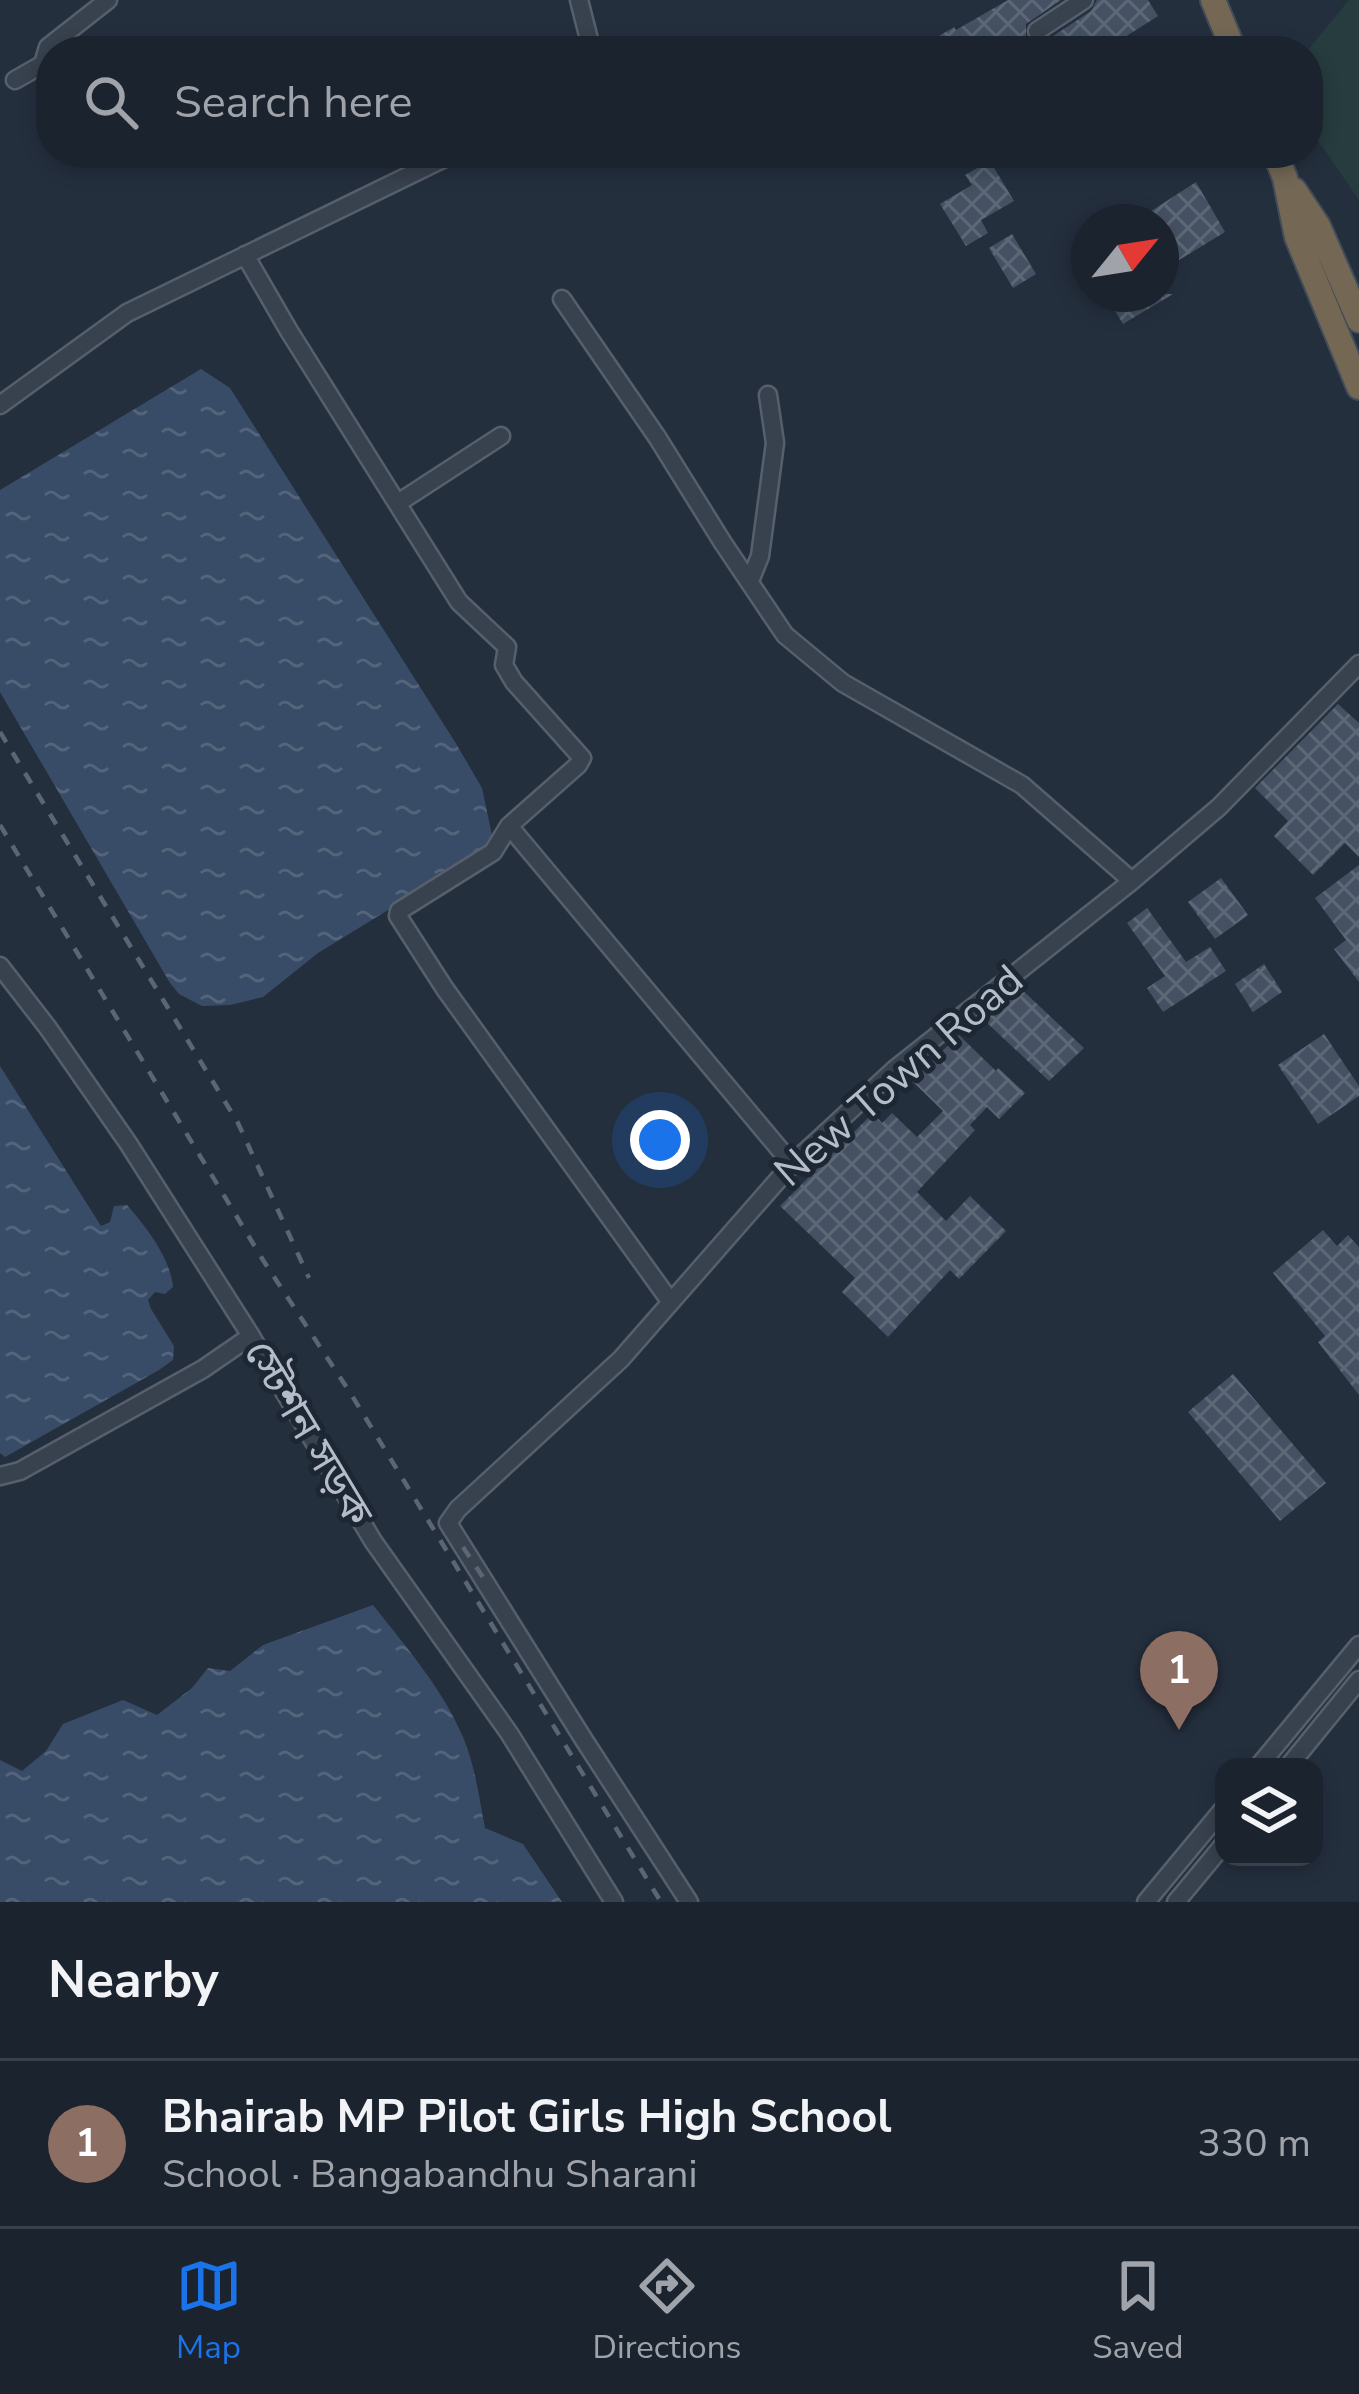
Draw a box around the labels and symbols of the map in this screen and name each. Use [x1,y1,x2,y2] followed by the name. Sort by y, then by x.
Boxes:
[1071,204,1179,312] north arrow
[763,952,1035,1200] street label: New Town Road
[630,1110,690,1170] your location
[230,1329,386,1538] street label: স্টেশন সড়ক
[1140,1631,1218,1730] pin: 1

